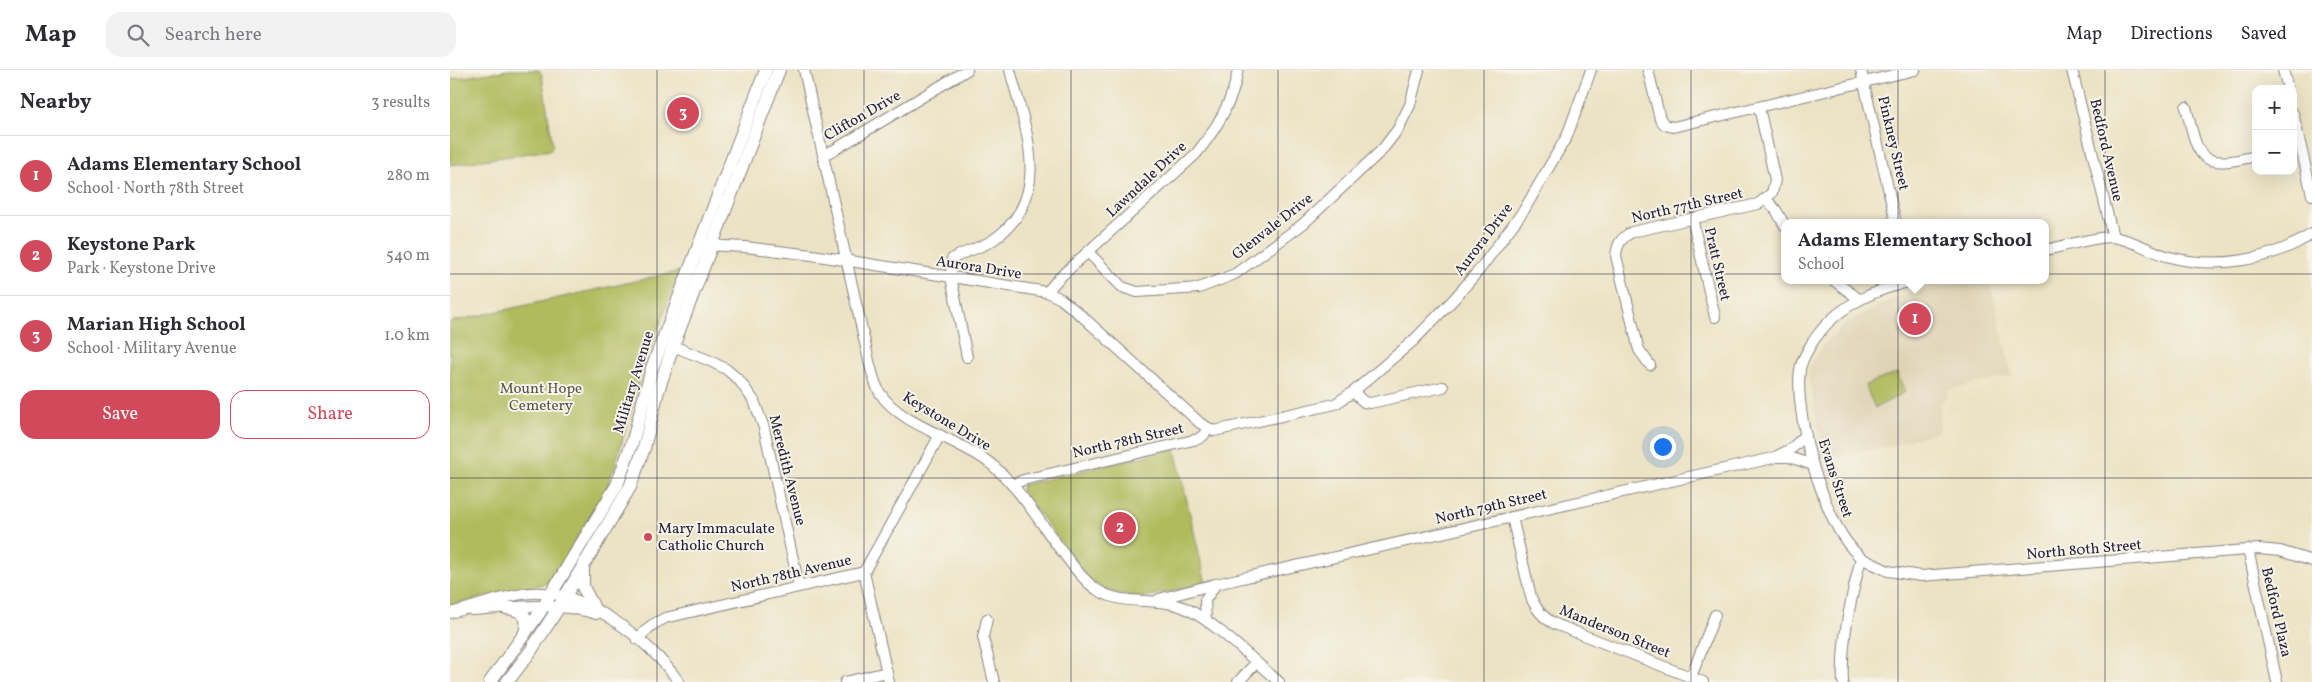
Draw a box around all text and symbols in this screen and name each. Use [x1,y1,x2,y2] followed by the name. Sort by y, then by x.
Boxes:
[106,12,456,57] search box
[25,18,76,52] text: Map
[124,21,152,49] icon: search
[164,22,262,48] text: Search here
[2066,22,2102,47] text: Map
[2130,22,2213,47] text: Directions
[2241,22,2287,47] text: Saved
[2252,85,2297,175] map controls
[2252,85,2297,130] button: +
[820,86,905,147] street label: Clifton Drive
[20,88,91,117] text: Nearby
[371,92,430,114] text: 3 results
[667,94,699,132] pin: 3
[1871,94,1914,193] street label: Pinkney Street
[2084,97,2128,204] street label: Bedford Avenue
[2252,130,2297,175] button: −
[1102,137,1192,223] street label: Lawndale Drive
[67,152,301,178] text: Adams Elementary School
[33,165,39,187] text: 1
[386,165,430,187] text: 280 m
[67,178,244,200] text: School · North 78th Street
[1630,183,1745,229] street label: North 77th Street
[1228,189,1318,265] street label: Glenvale Drive
[1450,199,1519,281] street label: Aurora Drive
[1781,219,2049,284] popup
[1698,225,1735,303] street label: Pratt Street
[1798,228,2032,254] text: Adams Elementary School
[67,232,195,258] text: Keystone Park
[32,245,40,267] text: 2
[386,245,430,267] text: 540 m
[934,251,1023,286] street label: Aurora Drive
[1798,254,1845,276] text: School
[67,258,216,280] text: Park · Keystone Drive
[1899,300,1931,338] pin: 1
[67,312,246,338] text: Marian High School
[32,325,40,347] text: 3
[384,325,430,347] text: 1.0 km
[609,329,660,436] street label: Military Avenue
[67,338,237,360] text: School · Military Avenue
[500,379,582,417] park label: Mount Hope Cemetery
[898,388,994,457] street label: Keystone Drive
[20,390,220,439] button: Save
[230,390,430,439] button: Share
[763,413,810,528] street label: Meredith Avenue
[1071,418,1186,464] street label: North 78th Street
[1650,434,1676,460] your location
[1812,436,1857,521] street label: Evans Street
[1433,484,1549,531] street label: North 79th Street
[1104,509,1136,547] pin: 2
[658,519,775,557] place label: Mary Immaculate Catholic Church
[642,531,654,543] marker: Mary Immaculate Catholic Church
[2026,535,2143,566] street label: North 80th Street
[729,550,854,599] street label: North 78th Avenue
[2255,565,2296,659] street label: Bedford Plaza
[1556,601,1673,664] street label: Manderson Street

